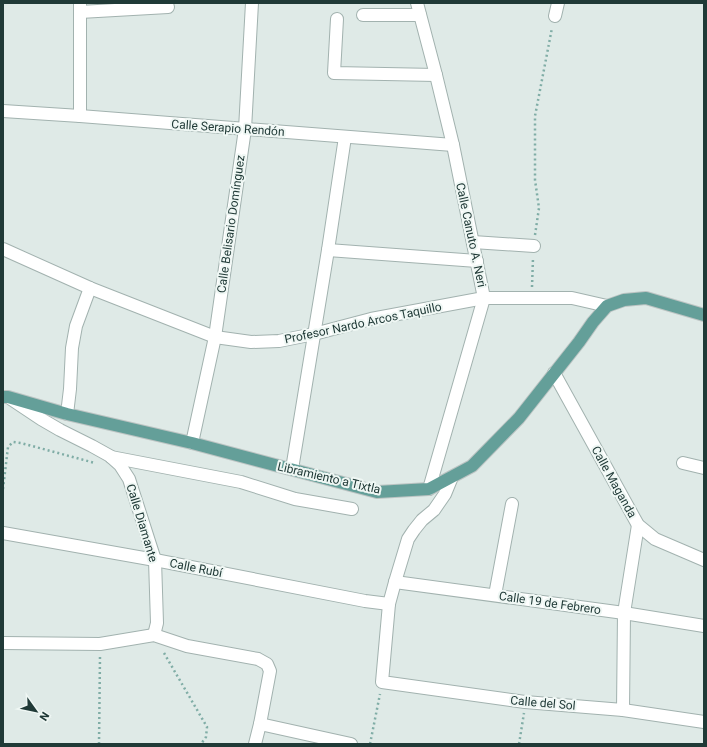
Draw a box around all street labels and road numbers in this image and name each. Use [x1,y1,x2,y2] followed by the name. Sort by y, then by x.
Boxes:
[171,117,285,139] street label: Calle Serapio Rendón
[214,154,248,294] street label: Calle Belisario Domínguez
[453,181,489,289] street label: Calle Canuto A. Neri
[283,299,443,347] street label: Profesor Nardo Arcos Taquillo
[589,444,639,520] street label: Calle Maganda
[276,459,382,497] street label: Libramiento a Tixtla
[123,482,161,564] street label: Calle Diamante
[169,556,224,580] street label: Calle Rubí
[498,589,602,617] street label: Calle 19 de Febrero
[510,693,576,713] street label: Calle del Sol

